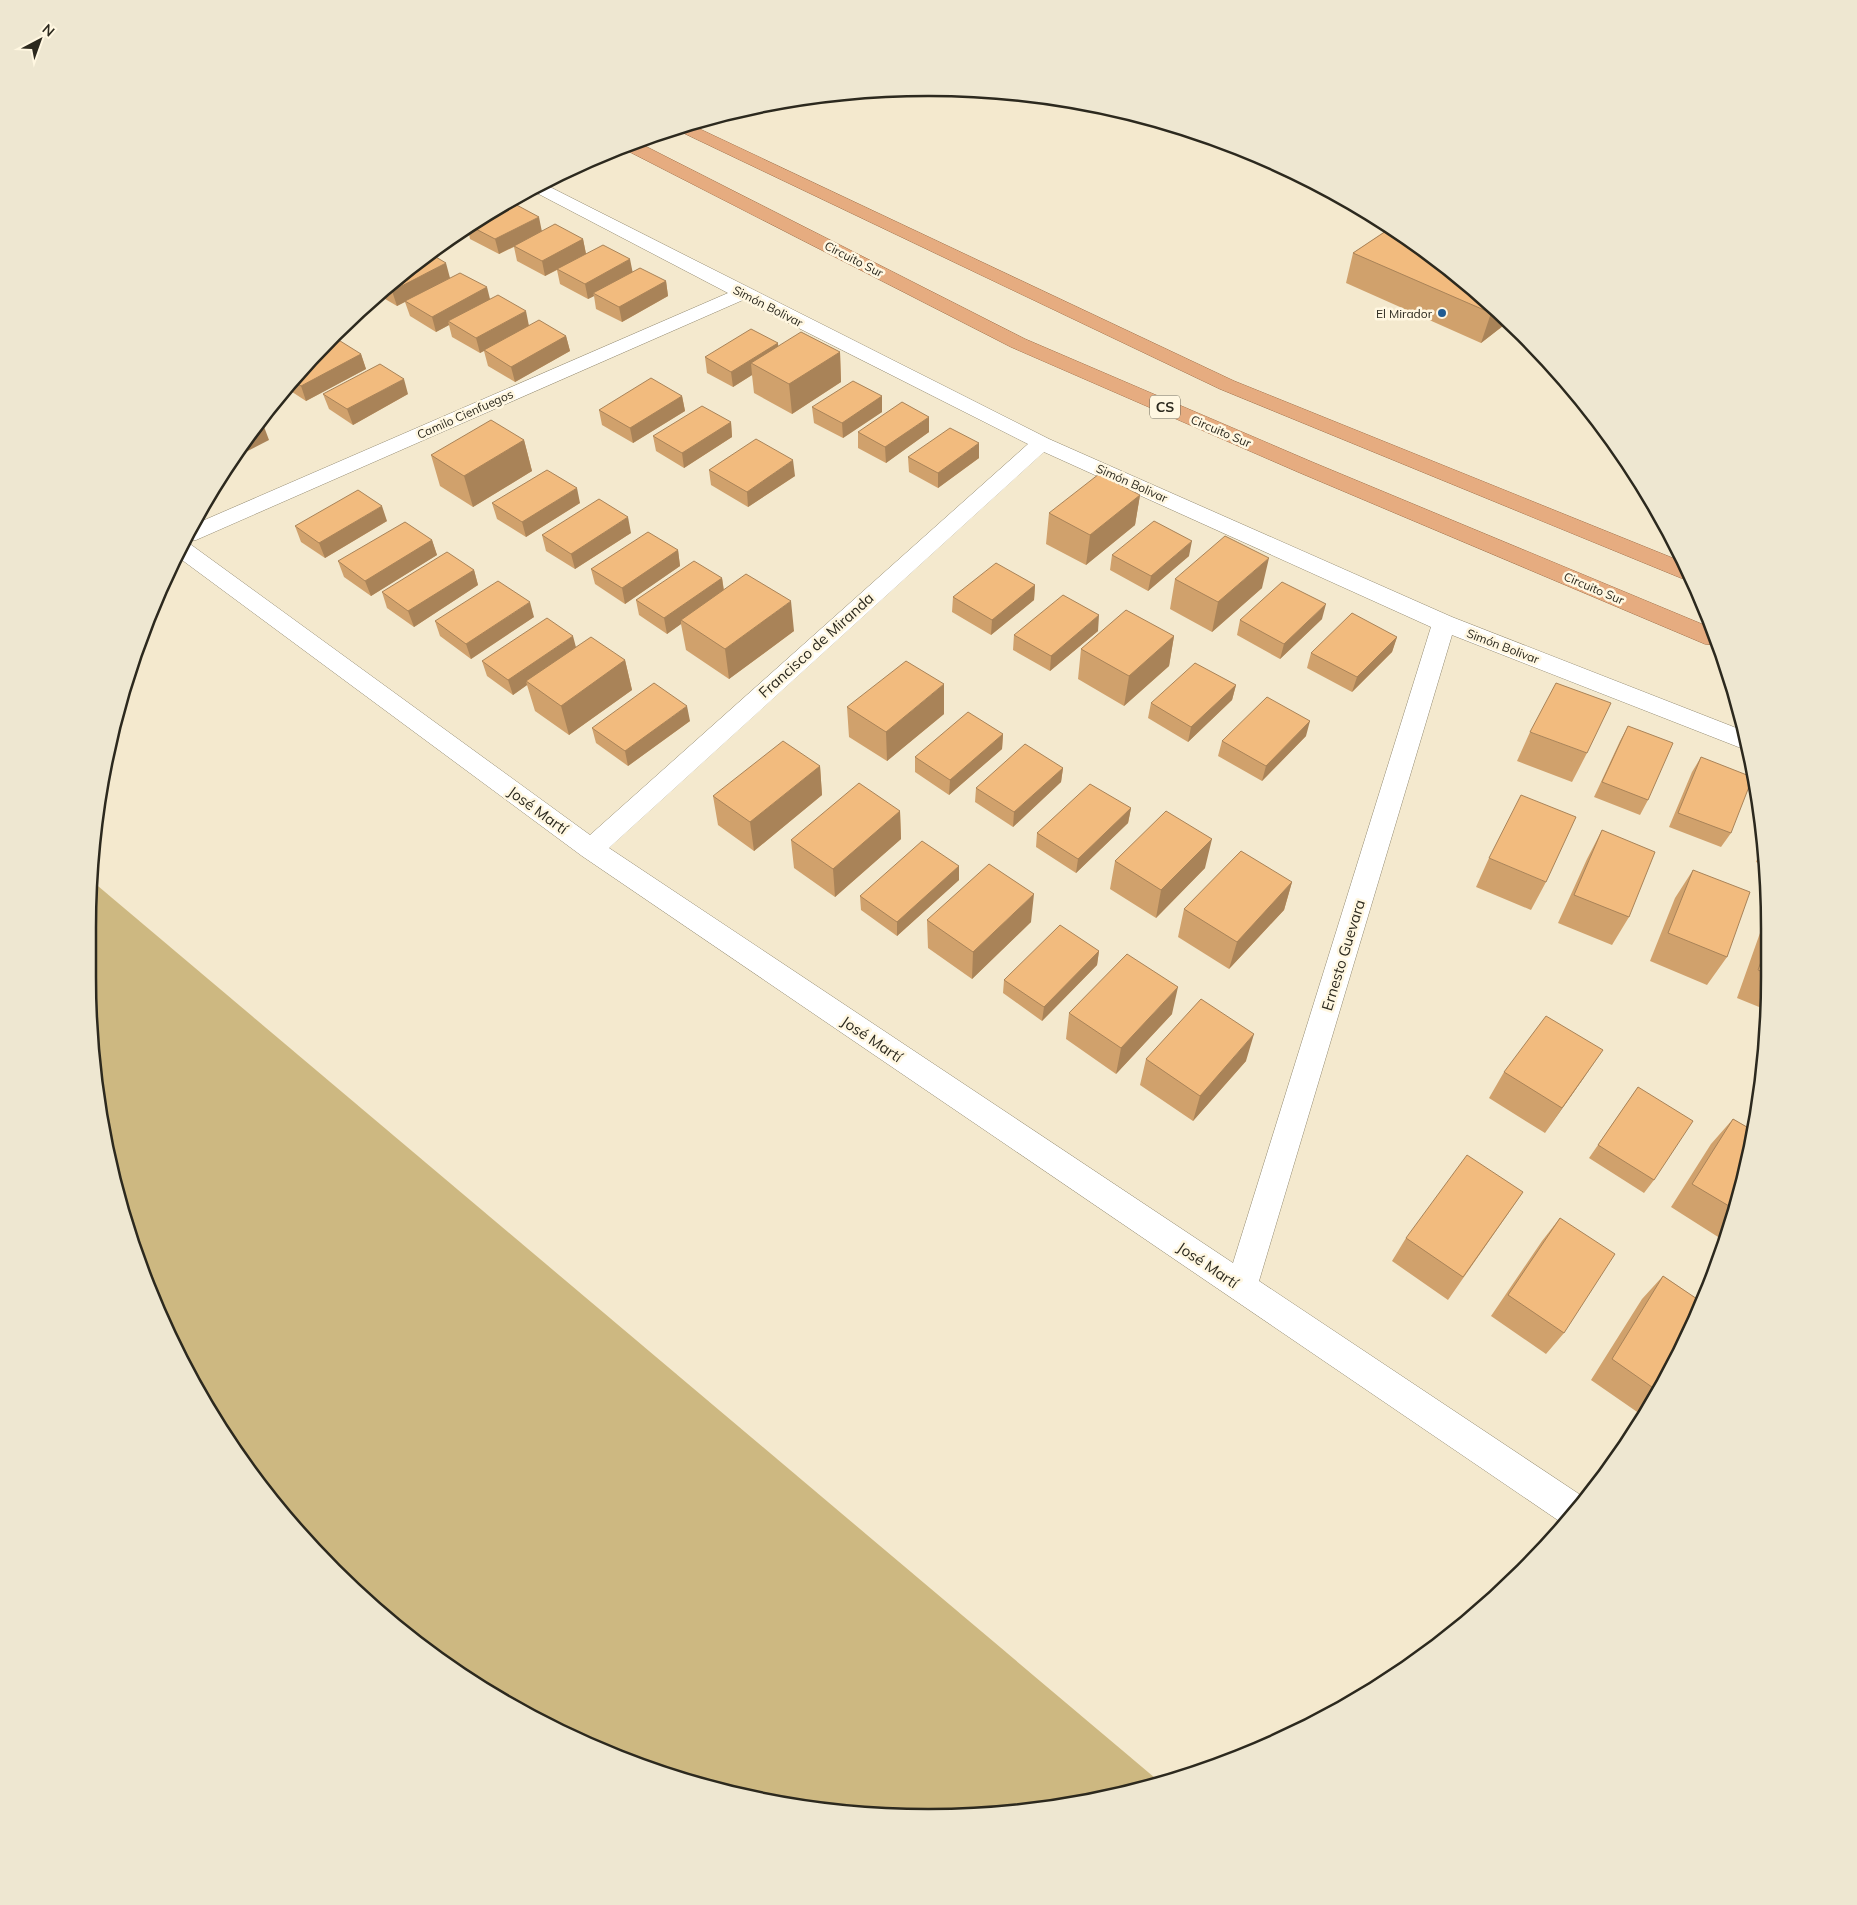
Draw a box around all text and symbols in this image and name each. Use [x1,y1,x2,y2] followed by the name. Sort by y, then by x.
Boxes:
[15,15,65,65] north arrow
[39,20,58,40] text: N
[822,238,886,280] street label: Circuito Sur
[731,282,806,330] street label: Simón Bolivar
[1376,306,1433,321] place label: El Mirador
[1436,307,1448,319] marker: El Mirador
[415,386,515,442] street label: Camilo Cienfuegos
[1150,396,1180,418] road number: CS
[1189,412,1254,451] street label: Circuito Sur
[1094,461,1171,506] street label: Simón Bolivar
[1562,569,1627,608] street label: Circuito Sur
[755,588,877,702] street label: Francisco de Miranda
[1465,625,1542,667] street label: Simón Bolivar
[504,782,573,839] street label: José Martí
[1317,897,1369,1013] street label: Ernesto Guevara
[838,1012,907,1067] street label: José Martí
[1174,1238,1243,1293] street label: José Martí

